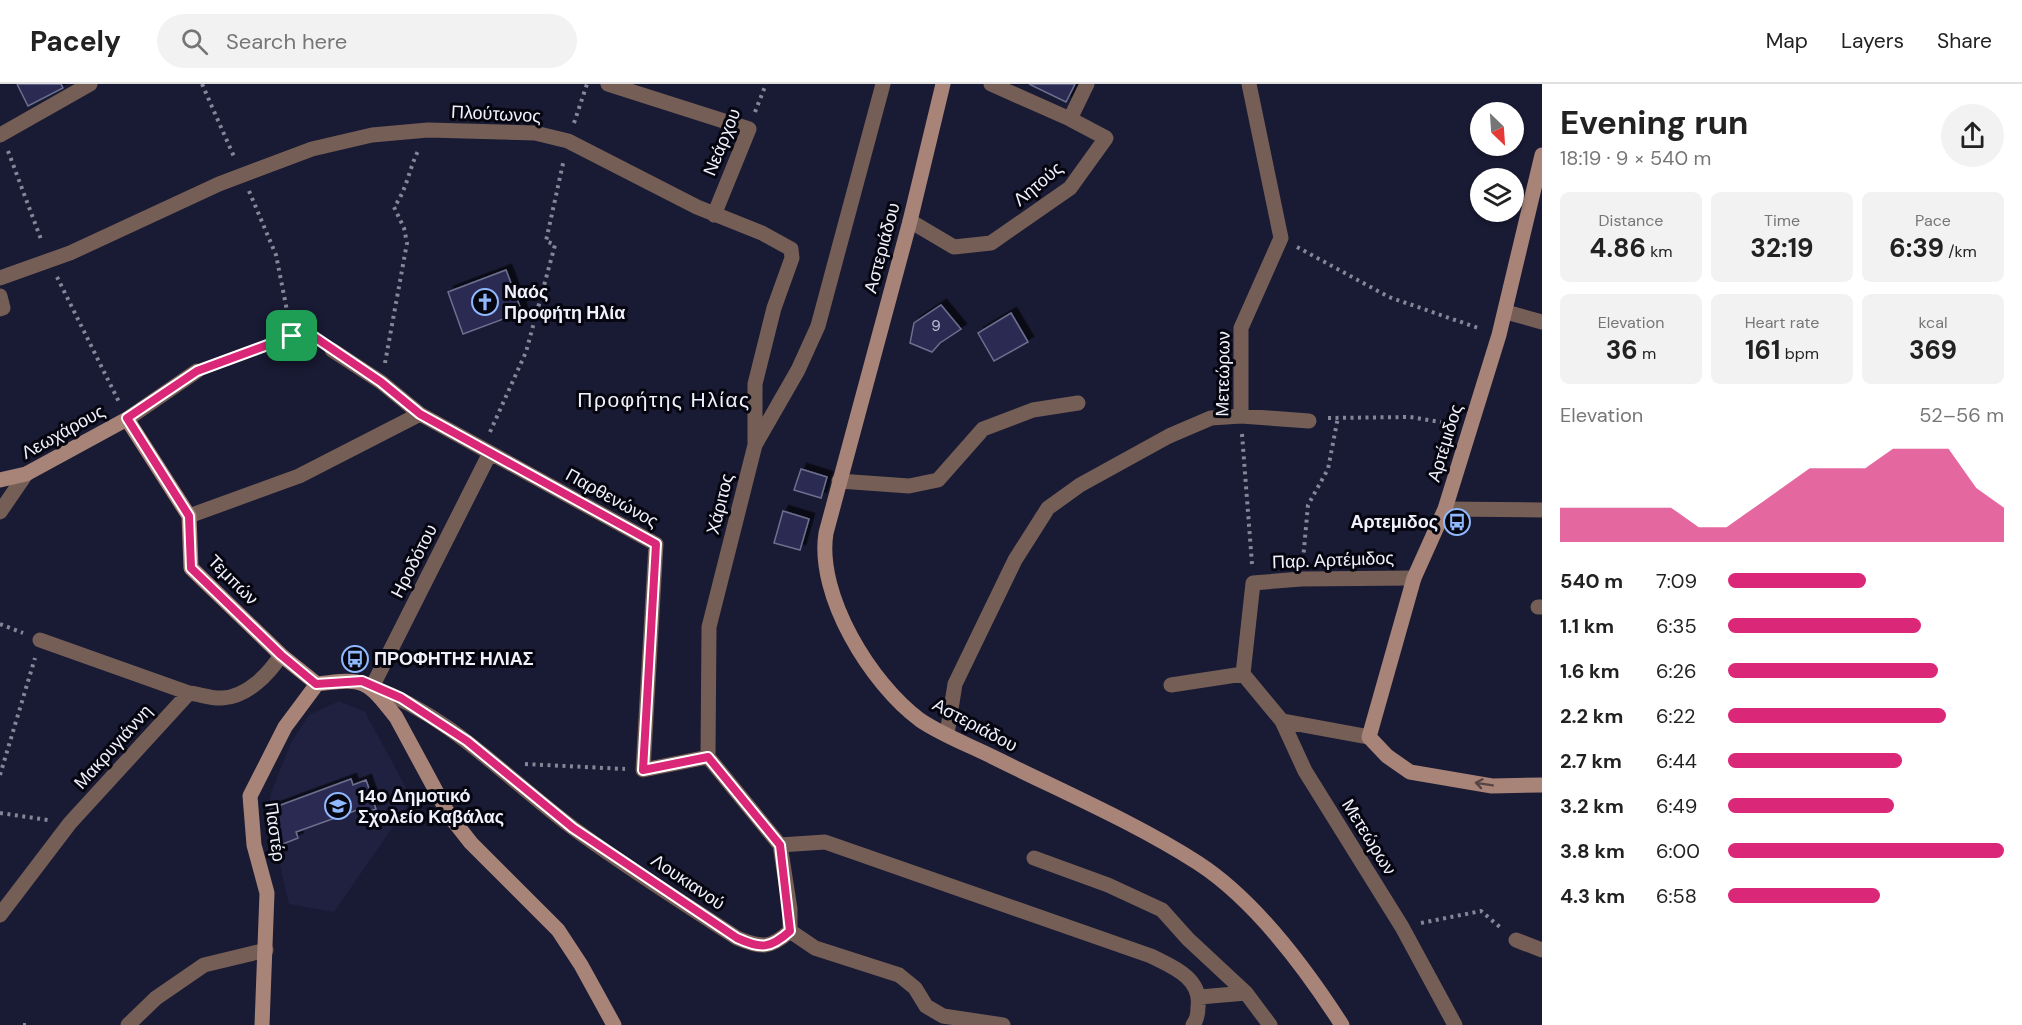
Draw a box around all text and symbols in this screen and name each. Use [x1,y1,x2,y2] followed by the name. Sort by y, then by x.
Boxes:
[157,14,577,68] search box
[30,23,121,60] text: Pacely
[178,25,211,58] icon: search
[226,27,347,56] text: Search here
[1766,27,1808,55] text: Map
[1841,27,1904,55] text: Layers
[1937,27,1992,55] text: Share
[450,100,542,128] street label: Πλούτωνος
[1560,101,1748,144] text: Evening run
[1470,102,1524,156] north arrow
[1470,102,1524,222] map controls
[1941,104,2004,167] button: share
[698,105,746,179] street label: Νεάρχου
[1560,145,1711,171] text: 18:19 · 9 × 540 m
[1008,156,1068,212] street label: Λητούς
[1470,168,1524,222] button: layers
[858,200,906,296] street label: Αστεριάδου
[1599,210,1663,231] text: Distance
[1764,210,1800,231] text: Time
[1915,210,1951,231] text: Pace
[1590,231,1646,265] text: 4.86
[1750,231,1814,265] text: 32:19
[1889,231,1944,265] text: 6:39
[1646,241,1672,262] text: km
[1944,241,1977,262] text: /km
[504,280,625,325] place label: Ναός Προφήτη Ηλία
[470,287,500,317] church icon: Ναός Προφήτη Ηλία
[266,310,317,361] pin
[1598,312,1664,333] text: Elevation
[1745,312,1819,333] text: Heart rate
[1919,312,1947,333] text: kcal
[931,316,941,336] house number: 9
[275,319,308,352] icon: arrive
[1210,331,1236,417] street label: Μετεώρων
[1606,333,1638,367] text: 36
[1745,333,1780,367] text: 161
[1909,333,1957,367] text: 369
[1638,343,1656,364] text: m
[1780,343,1819,364] text: bpm
[577,386,751,414] district label: Προφήτης Ηλίας
[17,399,109,465] street label: Λεωχάρους
[1422,401,1468,485] street label: Αρτέμιδος
[1560,402,1643,428] text: Elevation
[1919,402,2004,428] text: 52–56 m
[561,463,663,533] street label: Παρθενώνος
[701,471,739,537] street label: Χάριτος
[1442,507,1472,537] bus stop icon: Αρτεμιδος
[1351,510,1438,534] place label: Αρτεμιδος
[385,520,443,602] street label: Ηροδότου
[1272,546,1395,574] street label: Παρ. Αρτέμιδος
[203,550,263,610] street label: Τεμπών
[1560,568,1623,594] text: 540 m
[1656,568,1697,594] text: 7:09
[1560,613,1614,639] text: 1.1 km
[1656,613,1697,639] text: 6:35
[340,644,370,674] bus stop icon: ΠΡΟΦΗΤΗΣ ΗΛΙΑΣ
[374,647,534,671] place label: ΠΡΟΦΗΤΗΣ ΗΛΙΑΣ
[1560,658,1619,684] text: 1.6 km
[1656,658,1697,684] text: 6:26
[928,693,1022,757] street label: Αστεριάδου
[69,700,157,794] street label: Μακρυγιάννη
[1560,703,1623,729] text: 2.2 km
[1656,703,1696,729] text: 6:22
[1560,748,1622,774] text: 2.7 km
[1656,748,1697,774] text: 6:44
[1474,779,1494,790] one-way arrow
[358,784,504,829] place label: 14ο Δημοτικό Σχολείο Καβάλας
[323,791,353,821] school or university icon: 14ο Δημοτικό Σχολείο Καβάλας
[1560,793,1624,819] text: 3.2 km
[1656,793,1697,819] text: 6:49
[1336,794,1402,880] street label: Μετεώρων
[259,801,291,863] street label: Παστέρ
[1560,838,1625,864] text: 3.8 km
[1656,838,1700,864] text: 6:00
[646,849,730,915] street label: Λουκιανού
[1560,883,1625,909] text: 4.3 km
[1656,883,1697,909] text: 6:58

